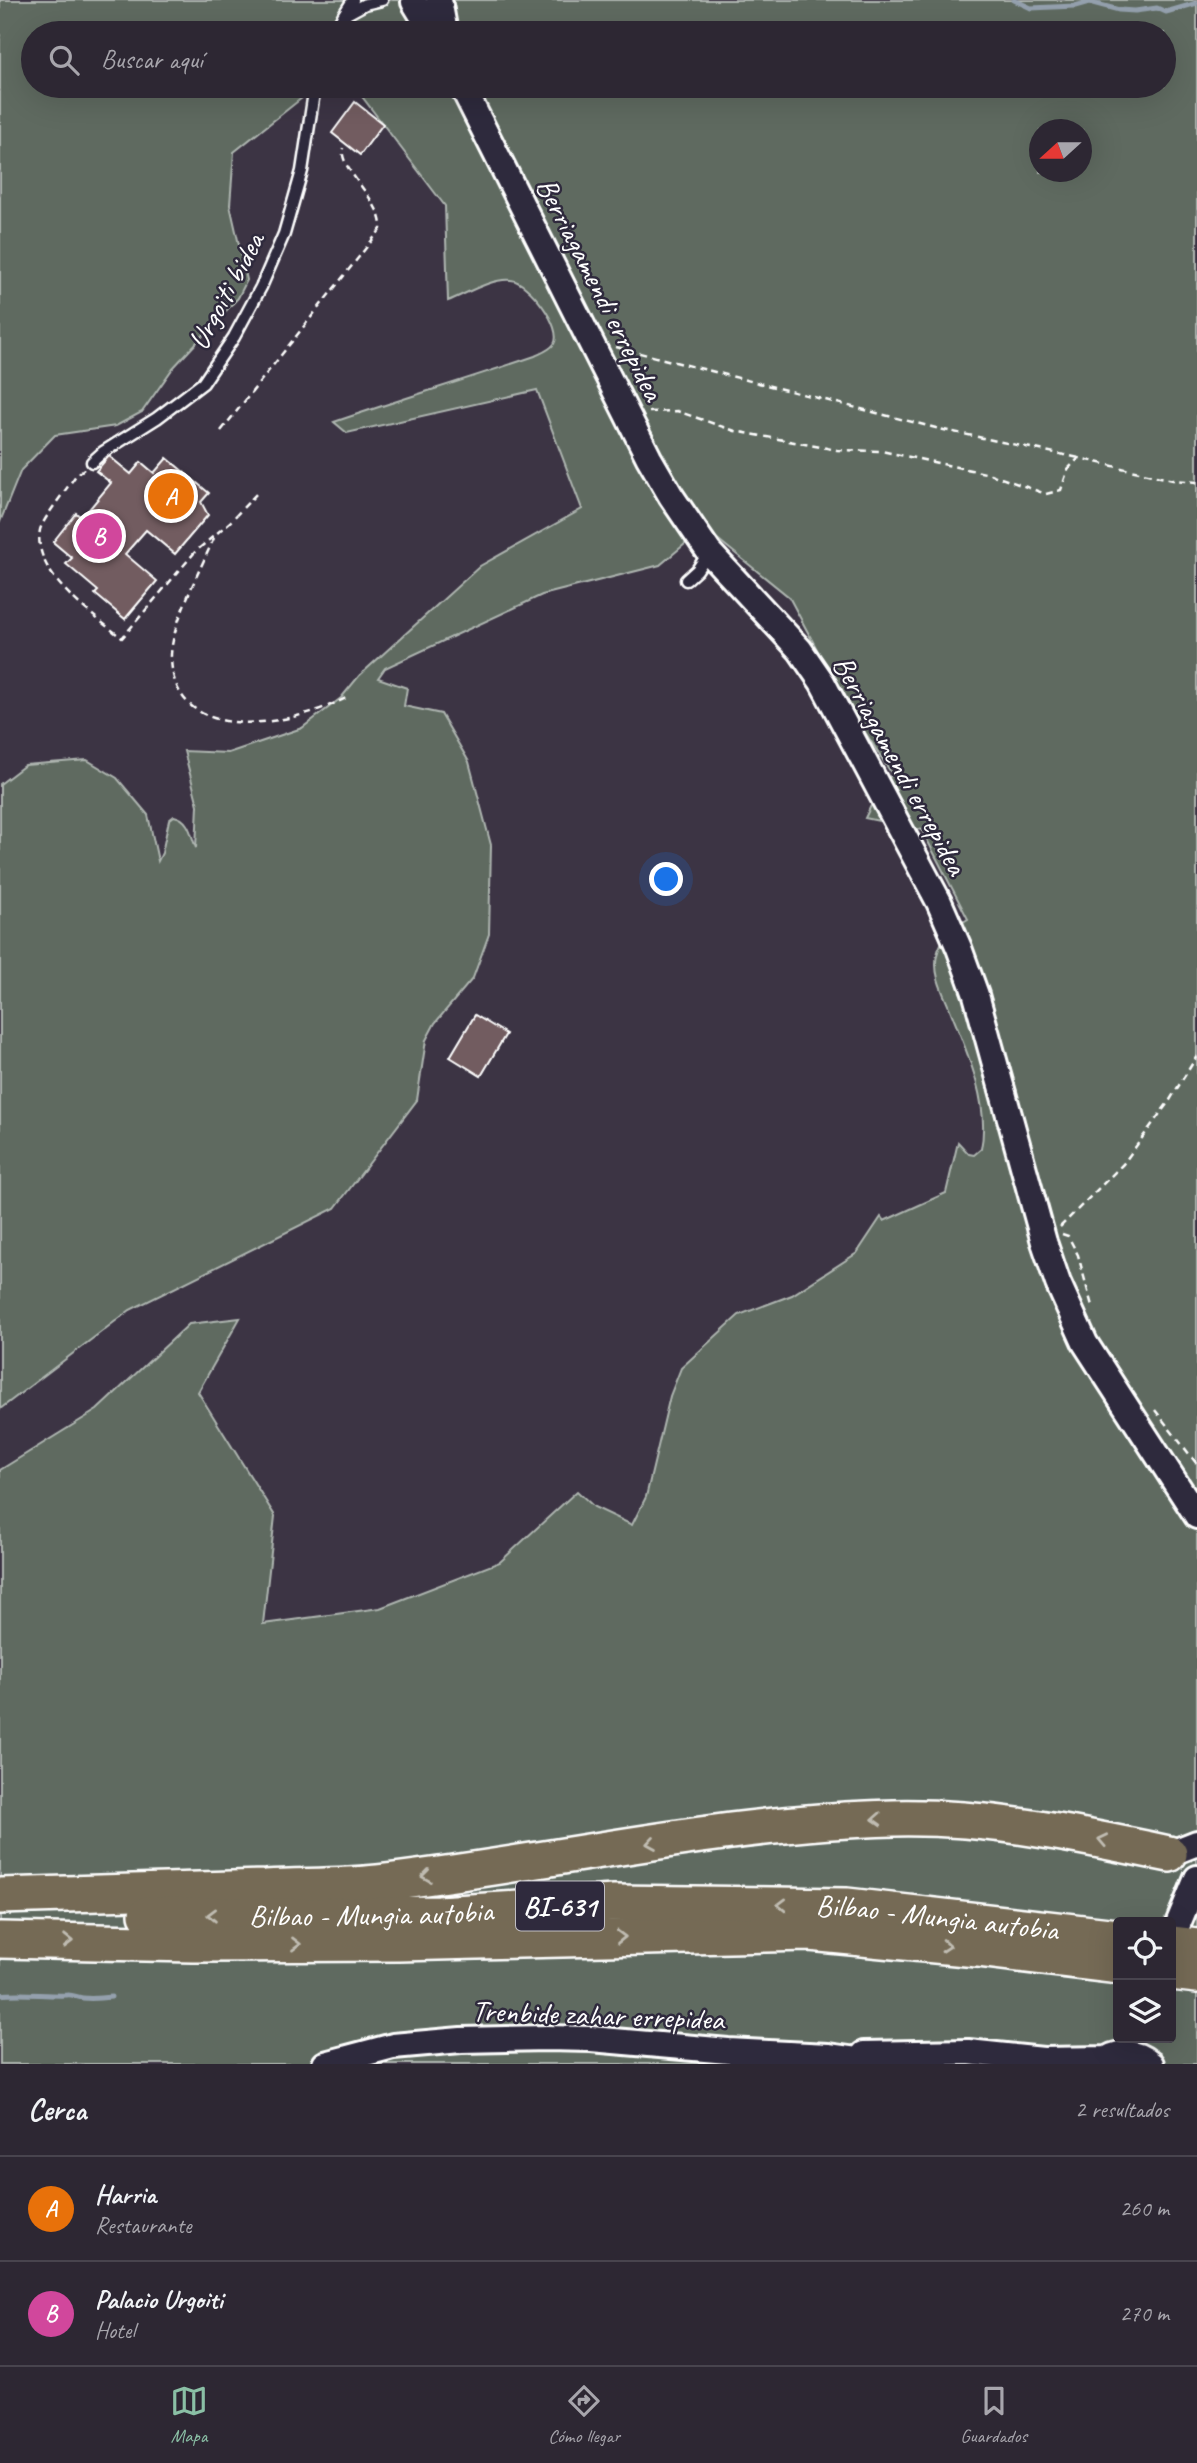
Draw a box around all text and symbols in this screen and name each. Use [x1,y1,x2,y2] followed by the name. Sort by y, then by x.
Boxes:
[21,21,1176,98] search box
[45,41,83,79] icon: search
[101,43,203,76] text: Buscar aquí
[1029,119,1092,182] north arrow
[527,171,673,409] street label: Berriagamendi errepidea
[179,223,274,356] street label: Urgoiti bidea
[148,470,194,522] pin: A
[76,510,122,562] pin: B
[824,649,977,883] street label: Berriagamendi errepidea
[649,862,683,896] your location
[871,1811,882,1826] one-way arrow
[1097,1834,1109,1849] one-way arrow
[645,1835,657,1850] one-way arrow
[420,1869,432,1884] one-way arrow
[516,1882,604,1930] road number: BI-631
[815,1887,1062,1949] street label: Bilbao - Mungia autobia
[249,1892,496,1935] street label: Bilbao - Mungia autobia
[777,1897,787,1913] one-way arrow
[206,1907,217,1923] one-way arrow
[1113,1917,1176,2043] map controls
[1113,1917,1176,1980] button: locate
[616,1929,627,1944] one-way arrow
[63,1934,74,1949] one-way arrow
[290,1936,301,1951] one-way arrow
[940,1938,951,1953] one-way arrow
[1113,1980,1176,2043] button: layers
[471,1992,726,2038] street label: Trenbide zahar errepidea
[28,2091,86,2129] text: Cerca
[1075,2095,1169,2124] text: 2 resultados
[95,2178,156,2211] text: Harria
[45,2194,57,2223] text: A
[1120,2194,1169,2223] text: 260 m
[95,2211,192,2240] text: Restaurante
[95,2283,223,2316] text: Palacio Urgoiti
[45,2299,57,2328] text: B
[1120,2299,1169,2328] text: 270 m
[95,2316,135,2345] text: Hotel
[170,2382,208,2448] tab: Mapa
[548,2382,620,2448] tab: Cómo llegar
[960,2382,1027,2448] tab: Guardados

